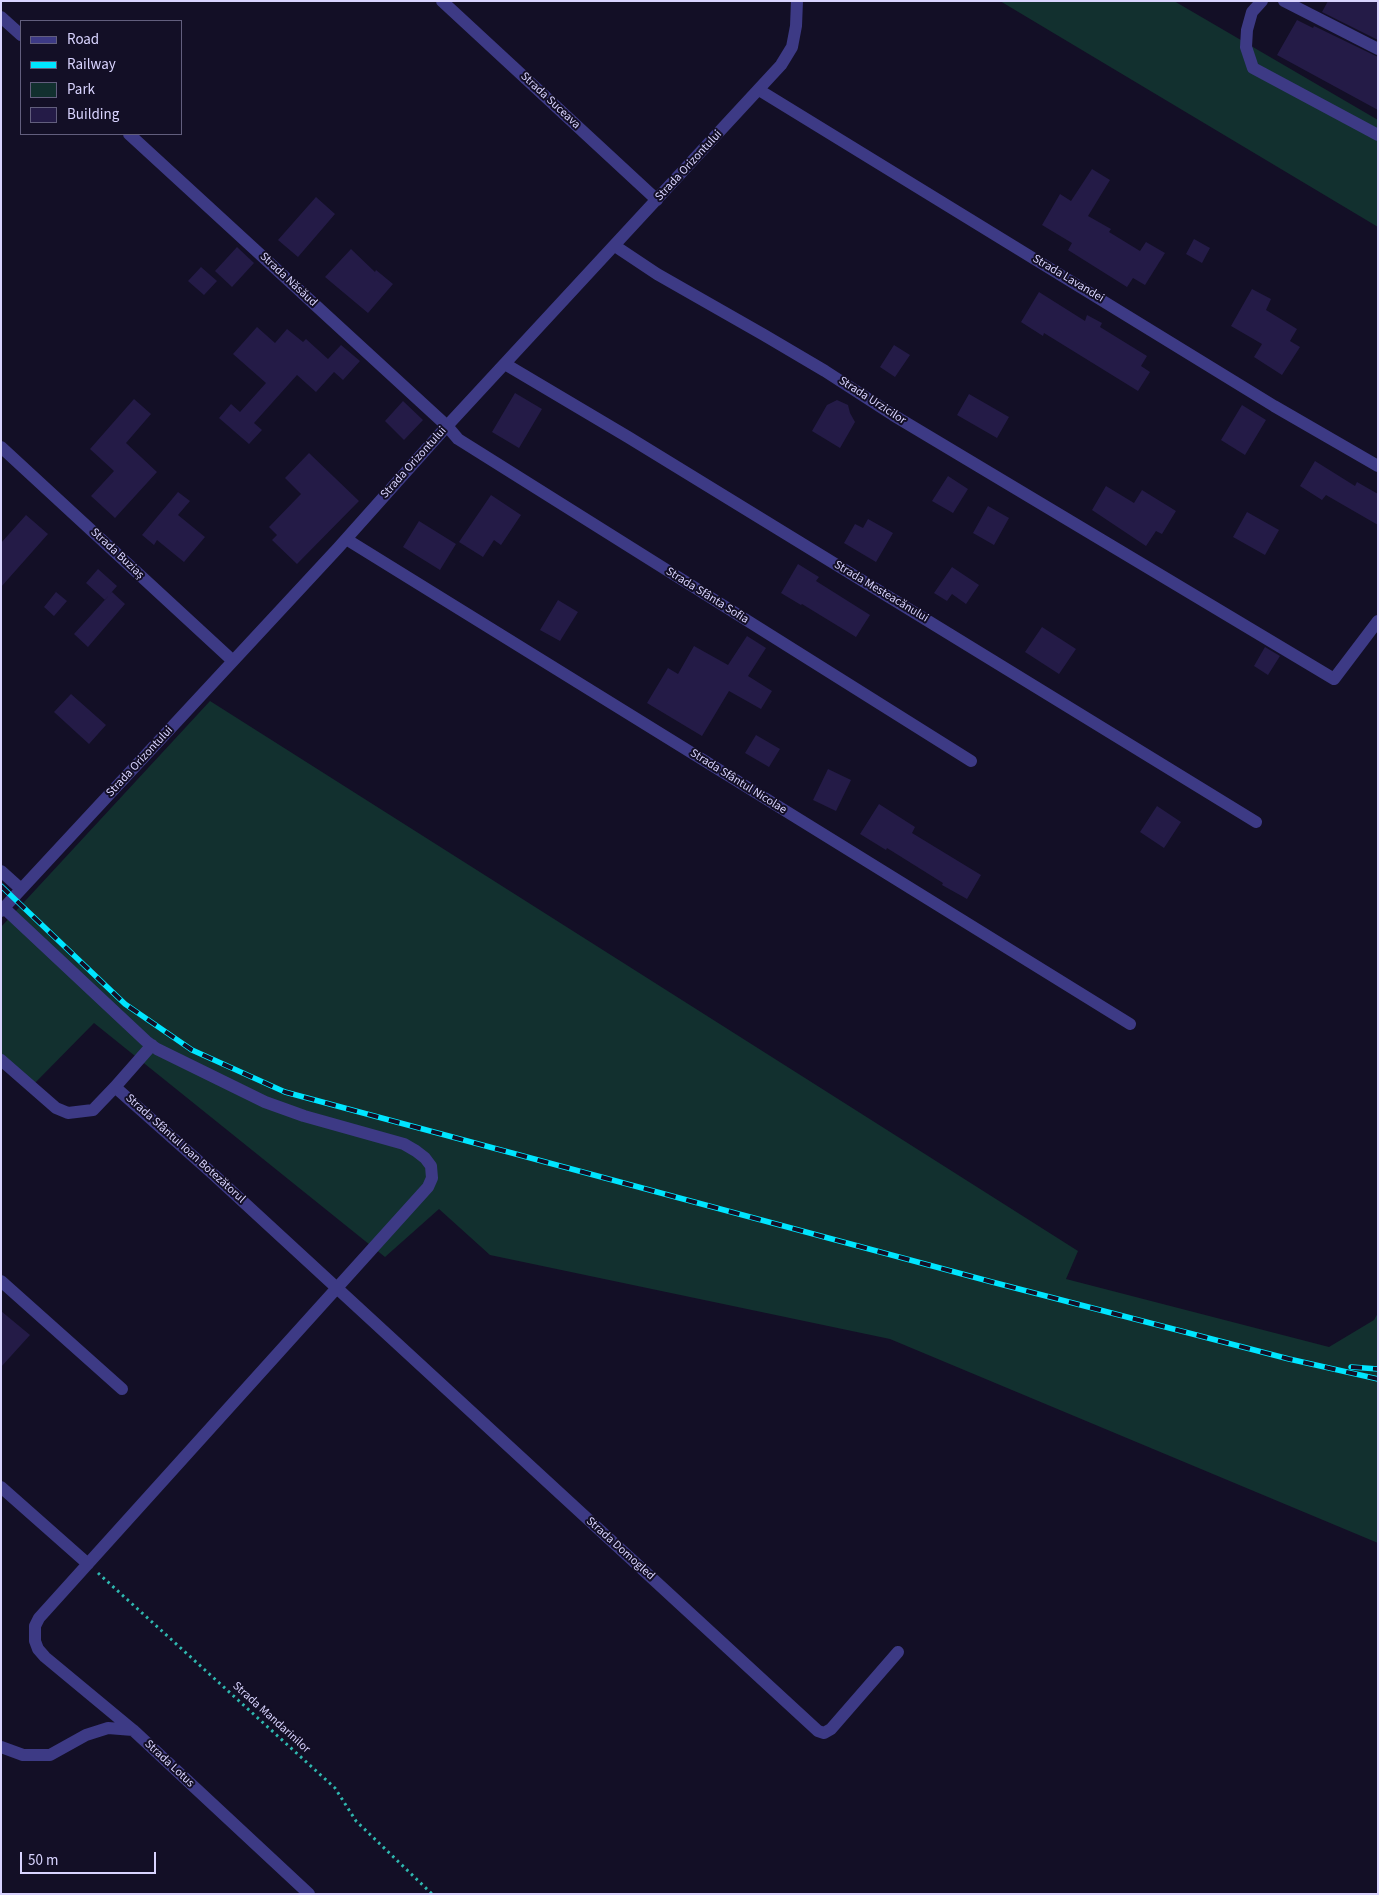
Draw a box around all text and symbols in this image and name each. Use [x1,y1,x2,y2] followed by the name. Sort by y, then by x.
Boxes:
[20,20,182,135] legend
[67,29,99,50] text: Road
[67,54,116,75] text: Railway
[517,70,583,132] street label: Strada Suceava
[67,79,95,100] text: Park
[67,104,119,125] text: Building
[653,128,725,204] street label: Strada Orizontului
[256,250,320,310] street label: Strada Năsăud
[1030,252,1106,306] street label: Strada Lavandei
[836,374,908,428] street label: Strada Urzicilor
[378,424,450,502] street label: Strada Orizontului
[87,526,147,582] street label: Strada Buziaș
[831,558,931,626] street label: Strada Mesteacănului
[663,565,751,627] street label: Strada Sfânta Sofia
[104,724,176,800] street label: Strada Orizontului
[687,746,789,818] street label: Strada Sfântul Nicolae
[122,1091,248,1207] street label: Strada Sfântul Ioan Botezătorul
[583,1514,657,1584] street label: Strada Domogled
[229,1679,313,1757] street label: Strada Mandarinilor
[141,1737,197,1791] street label: Strada Lotus
[22,1842,159,1874] scale bar
[28,1850,58,1871] text: 50 m

